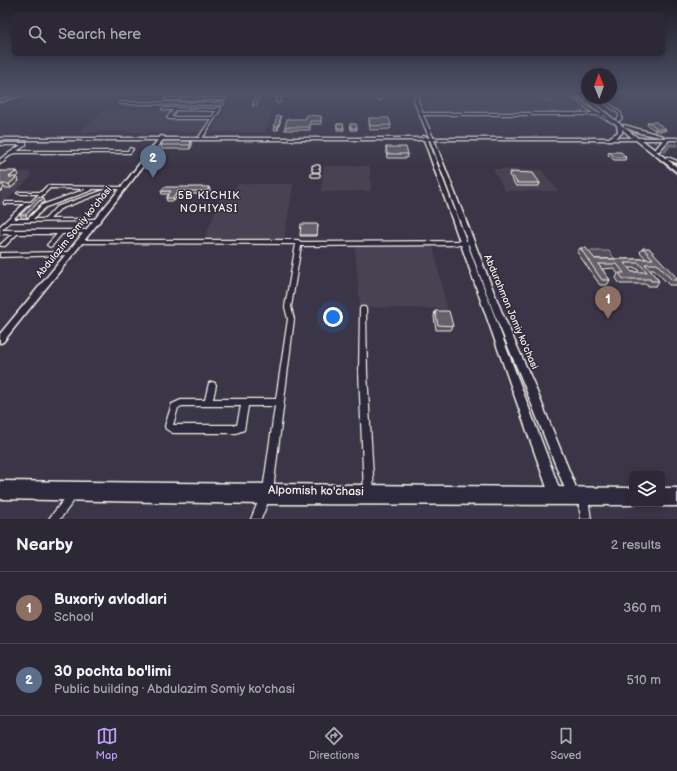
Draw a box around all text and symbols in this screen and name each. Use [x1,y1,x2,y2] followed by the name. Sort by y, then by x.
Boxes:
[12,12,665,56] search box
[26,23,48,45] icon: search
[58,25,141,44] text: Search here
[581,68,617,104] north arrow
[140,145,166,178] pin: 2
[34,184,114,280] street label: Abdulazim Somiy ko'chasi
[178,189,240,215] district label: 5B KICHIK NOHIYASI
[481,253,541,371] street label: Abdurahmon Jomiy ko'chasi
[595,286,621,319] pin: 1
[323,307,343,327] your location
[629,471,665,507] map controls
[629,471,665,507] button: layers
[268,483,364,499] street label: Alpomish ko'chasi
[16,535,73,555] text: Nearby
[611,537,661,553] text: 2 results
[54,590,167,609] text: Buxoriy avlodlari
[26,600,32,616] text: 1
[623,600,661,616] text: 360 m
[54,609,94,625] text: School
[54,662,171,681] text: 30 pochta bo'limi
[25,672,33,688] text: 2
[627,672,661,688] text: 510 m
[54,681,295,697] text: Public building · Abdulazim Somiy ko'chasi
[96,725,118,762] tab: Map
[309,725,359,762] tab: Directions
[551,725,581,762] tab: Saved

